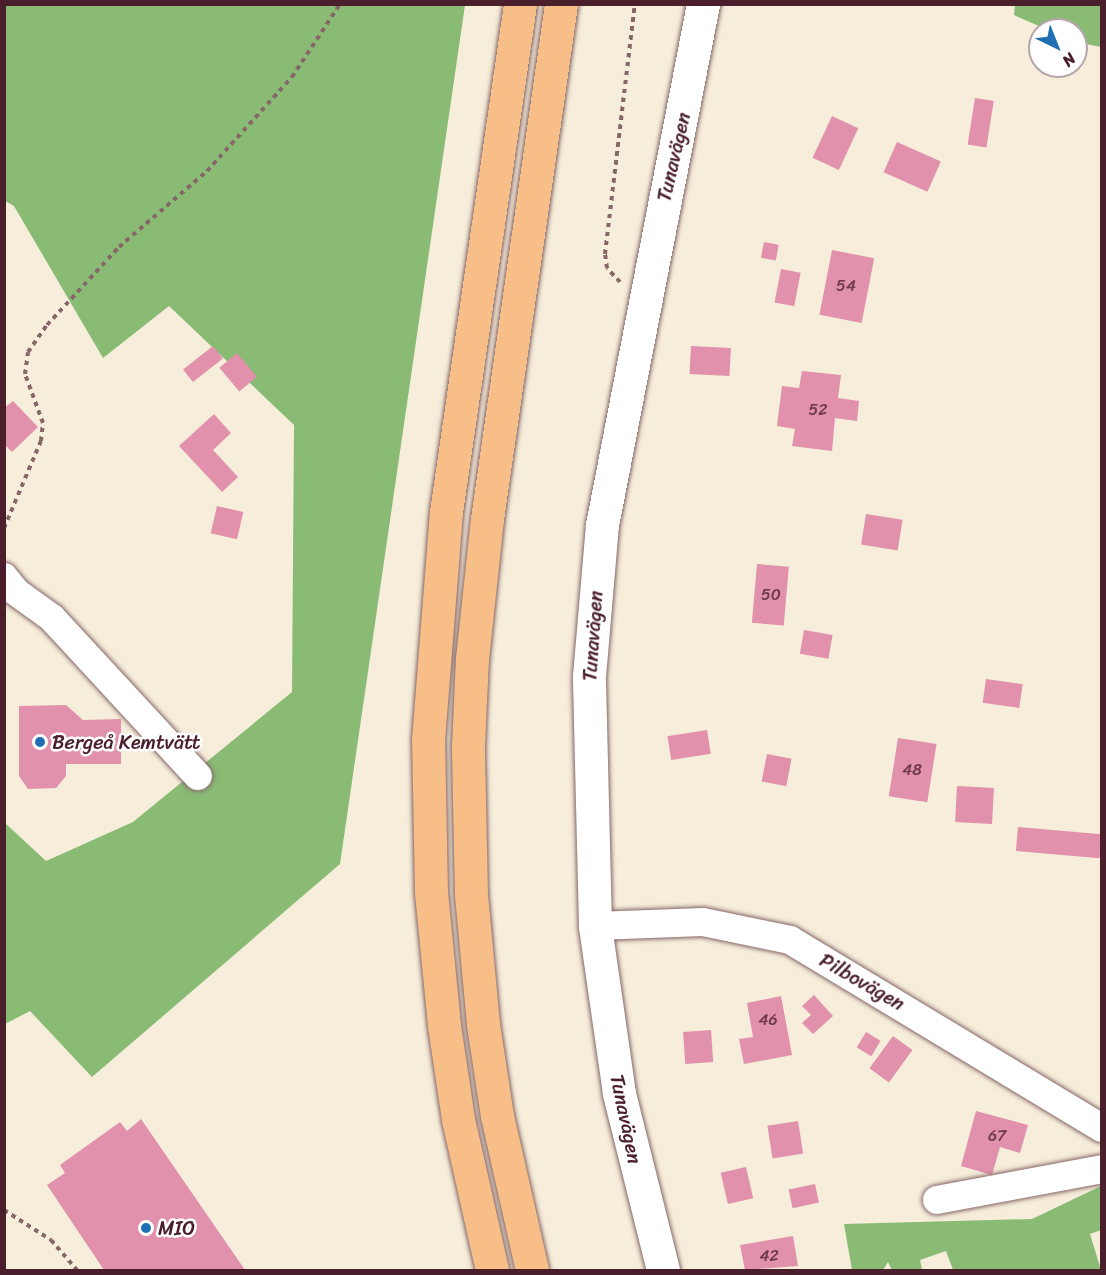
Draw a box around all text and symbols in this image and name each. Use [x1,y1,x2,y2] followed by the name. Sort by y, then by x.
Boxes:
[1028,18,1088,78] north arrow
[1055,46,1083,74] text: N
[652,110,696,204] street label: Tunavägen
[836,276,856,296] house number: 54
[808,400,828,420] house number: 52
[761,585,781,605] house number: 50
[578,590,608,682] street label: Tunavägen
[52,730,201,754] place label: Bergeå Kemtvätt
[33,735,47,749] marker: Bergeå Kemtvätt
[902,760,922,780] house number: 48
[815,948,909,1016] street label: Pilbovägen
[758,1010,778,1030] house number: 46
[605,1072,647,1166] street label: Tunavägen
[988,1126,1006,1146] house number: 67
[158,1216,195,1240] place label: MIO
[139,1221,153,1235] marker: MIO
[759,1246,779,1266] house number: 42

